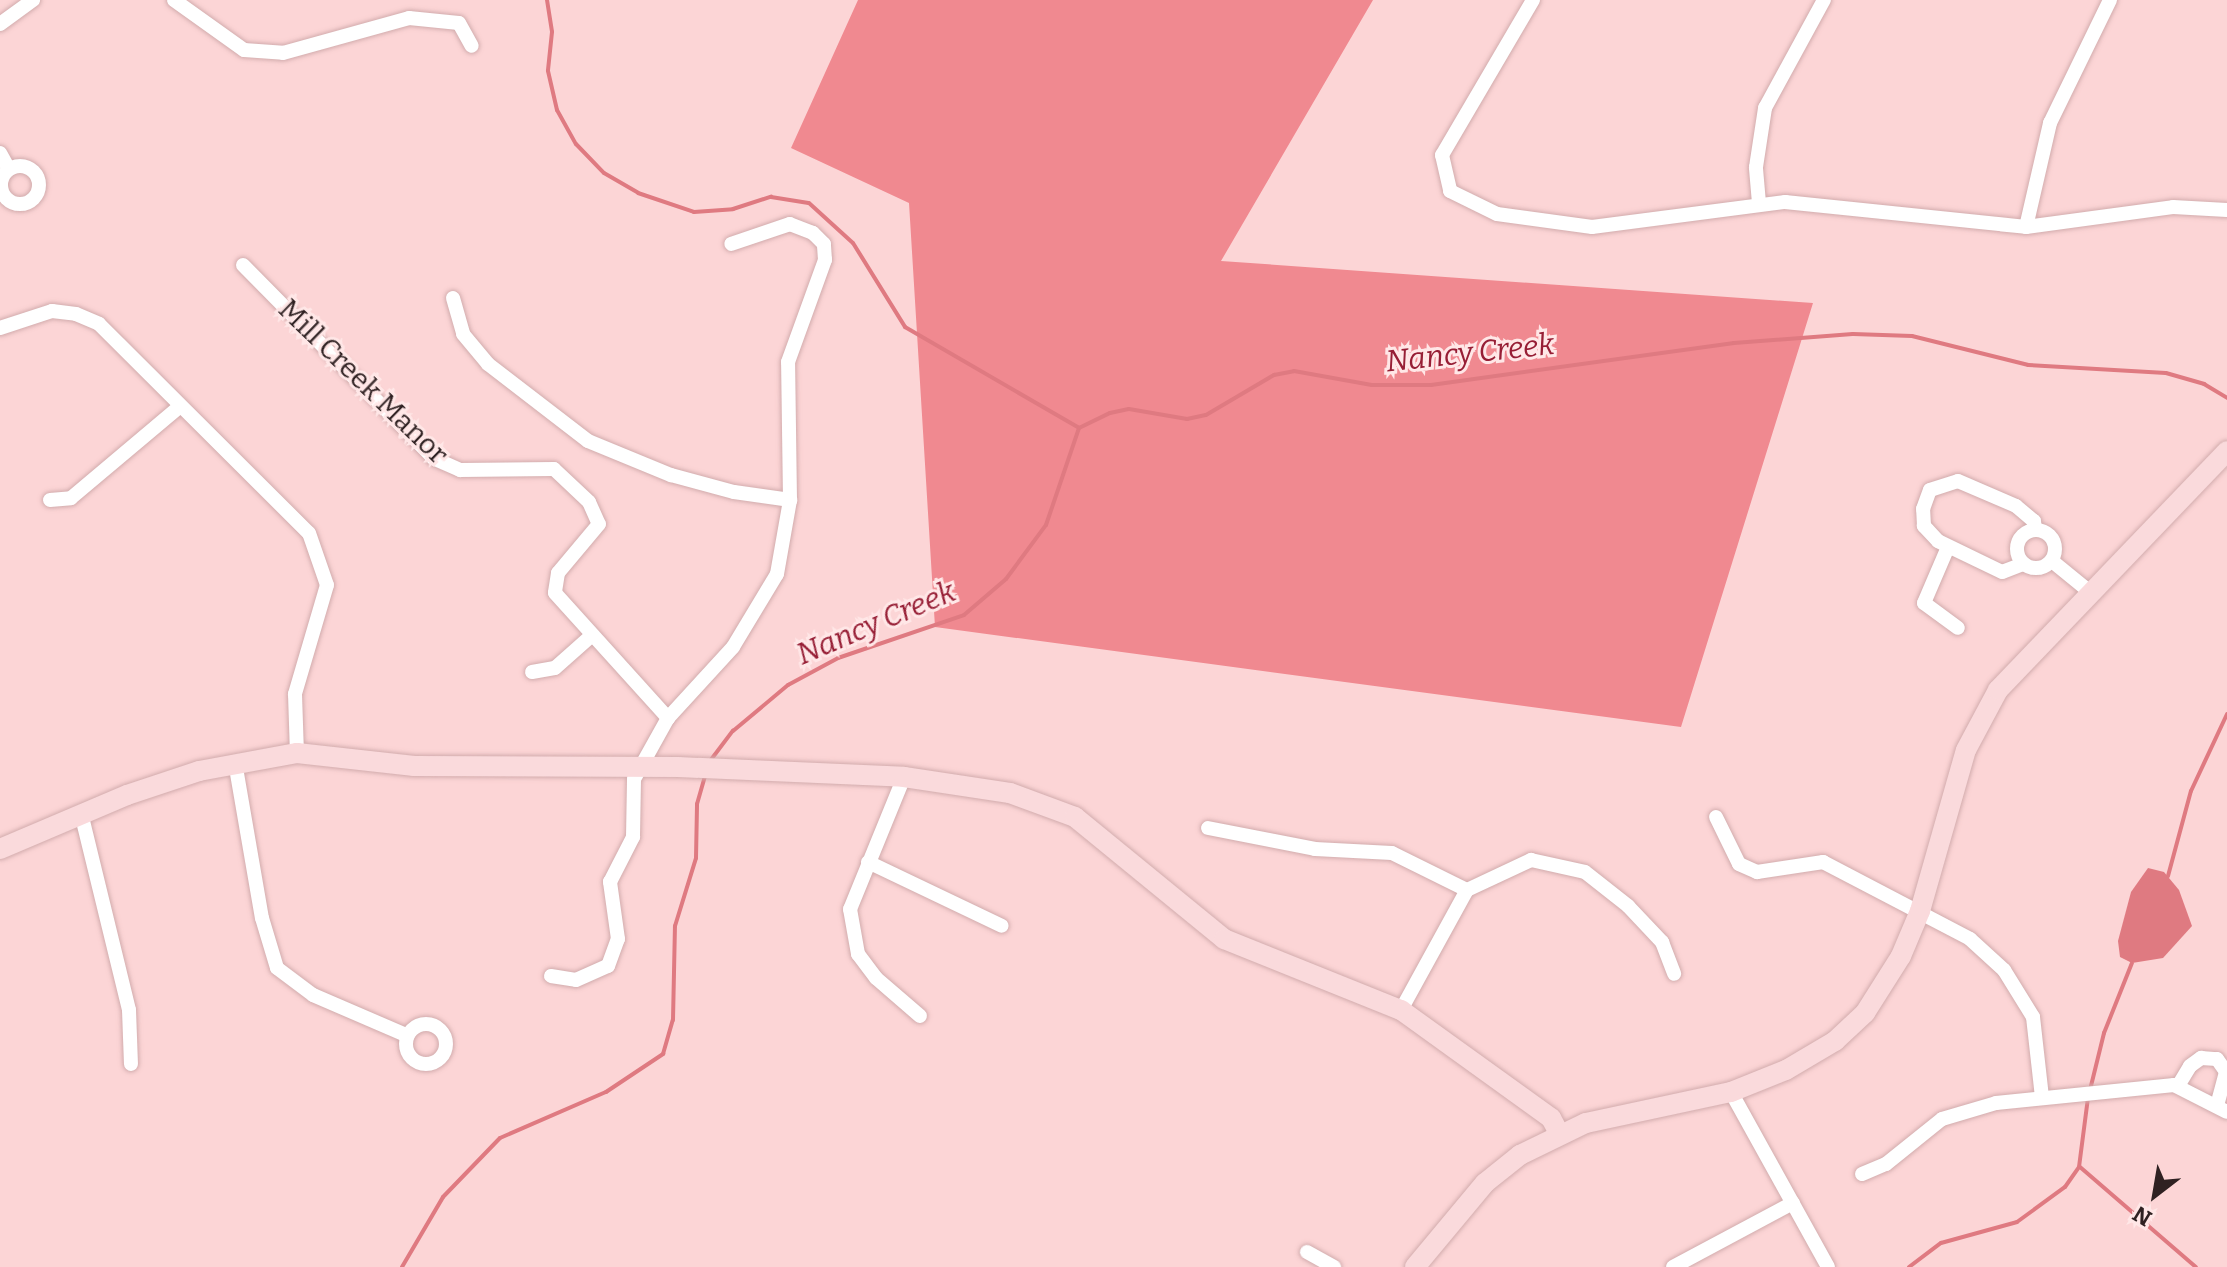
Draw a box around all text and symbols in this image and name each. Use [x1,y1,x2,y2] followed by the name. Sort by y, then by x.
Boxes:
[271,293,455,471] street label: Mill Creek Manor
[1384,326,1556,380] water label: Nancy Creek
[791,573,961,673] water label: Nancy Creek
[2115,1155,2195,1235] north arrow
[2128,1200,2157,1232] text: N

